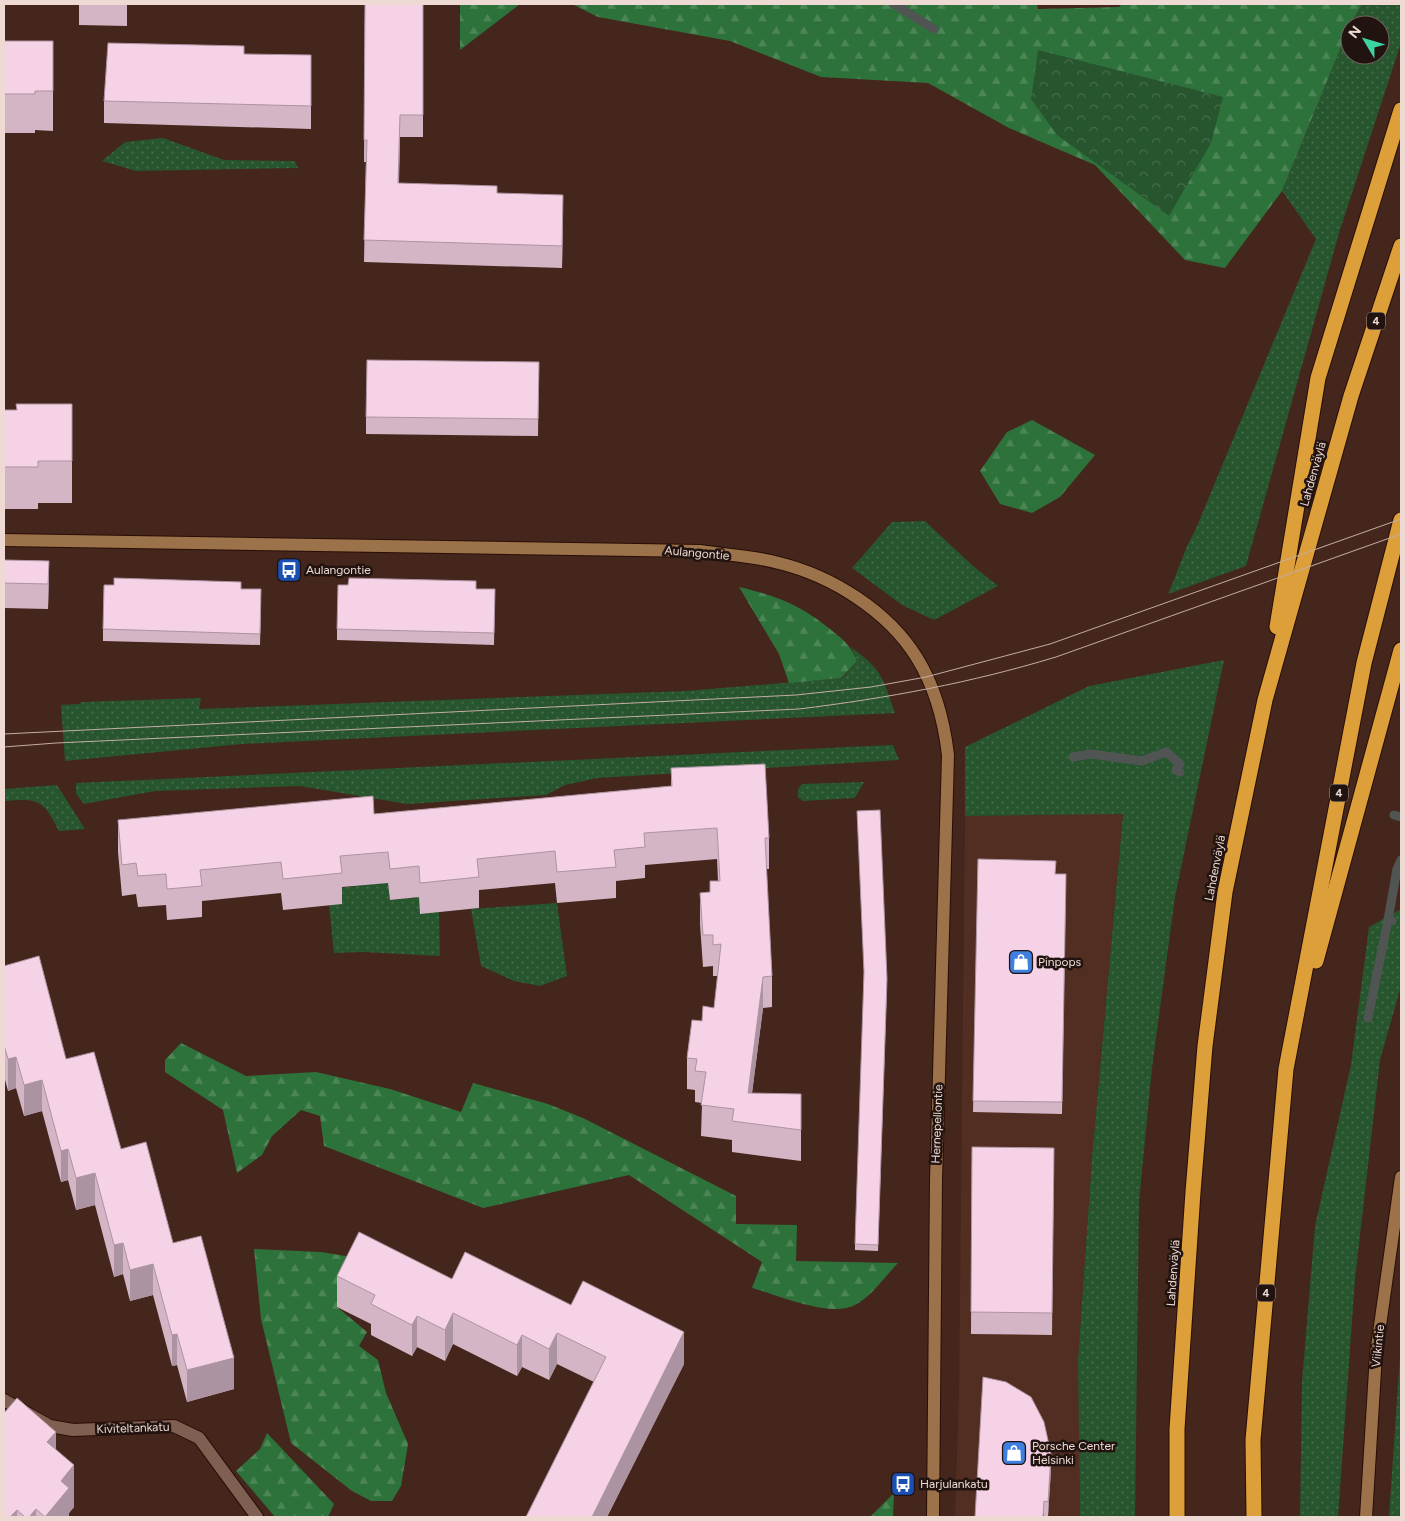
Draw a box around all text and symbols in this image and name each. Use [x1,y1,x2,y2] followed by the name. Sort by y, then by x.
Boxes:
[1340,15,1390,65] north arrow
[1345,23,1365,42] text: N
[1367,312,1385,330] road number: 4
[1297,440,1329,508] street label: Lahdenväylä
[664,543,730,563] street label: Aulangontie
[276,557,302,583] bus stop icon: Aulangontie
[306,563,371,577] place label: Aulangontie
[1330,784,1348,801] road number: 4
[1202,834,1228,902] street label: Lahdenväylä
[1008,949,1034,975] shop icon: Pinpops
[1038,955,1082,969] place label: Pinpops
[929,1084,945,1164] street label: Hernepellontie
[1164,1239,1182,1307] street label: Lahdenväylä
[1257,1285,1275,1302] road number: 4
[1369,1323,1387,1368] street label: Viikintie
[96,1420,170,1436] street label: Kiviteltankatu
[1032,1439,1115,1467] place label: Porsche Center Helsinki
[1001,1440,1027,1466] shop icon: Porsche Center Helsinki
[890,1471,916,1497] bus stop icon: Harjulankatu
[920,1477,988,1491] place label: Harjulankatu

